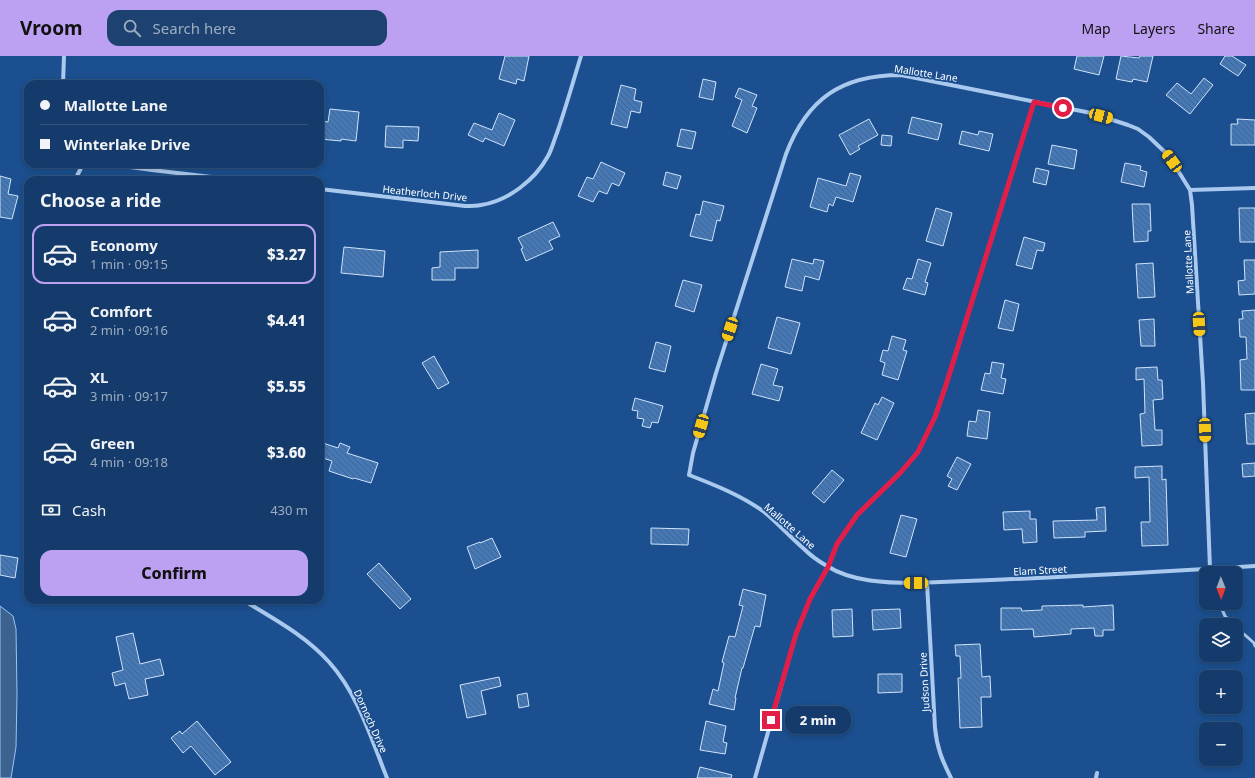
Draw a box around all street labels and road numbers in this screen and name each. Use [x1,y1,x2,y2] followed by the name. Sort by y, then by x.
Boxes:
[893,61,959,85] street label: Mallotte Lane
[382,182,468,204] street label: Heatherloch Drive
[1179,229,1197,294] street label: Mallotte Lane
[761,500,819,553] street label: Mallotte Lane
[1013,562,1068,578] street label: Elam Street
[915,652,933,713] street label: Judson Drive
[351,687,391,755] street label: Dornoch Drive

